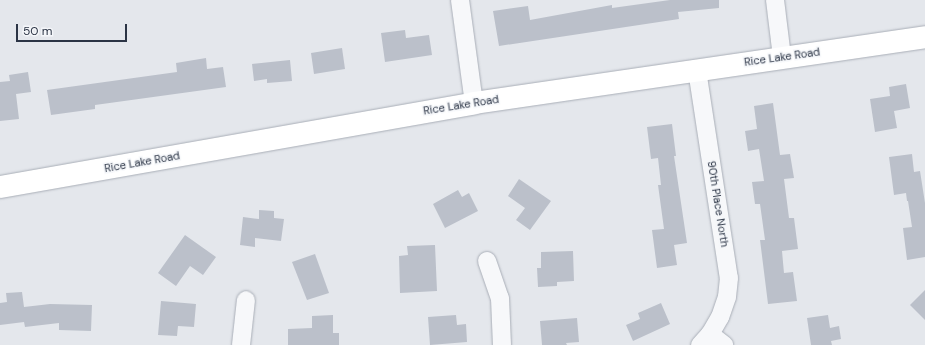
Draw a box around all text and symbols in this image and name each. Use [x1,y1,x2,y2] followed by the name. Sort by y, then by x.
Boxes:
[18,16,129,42] scale bar
[23,23,52,39] text: 50 m
[743,45,821,69] street label: Rice Lake Road
[422,93,500,117] street label: Rice Lake Road
[103,149,181,175] street label: Rice Lake Road
[705,160,731,248] street label: 90th Place North

